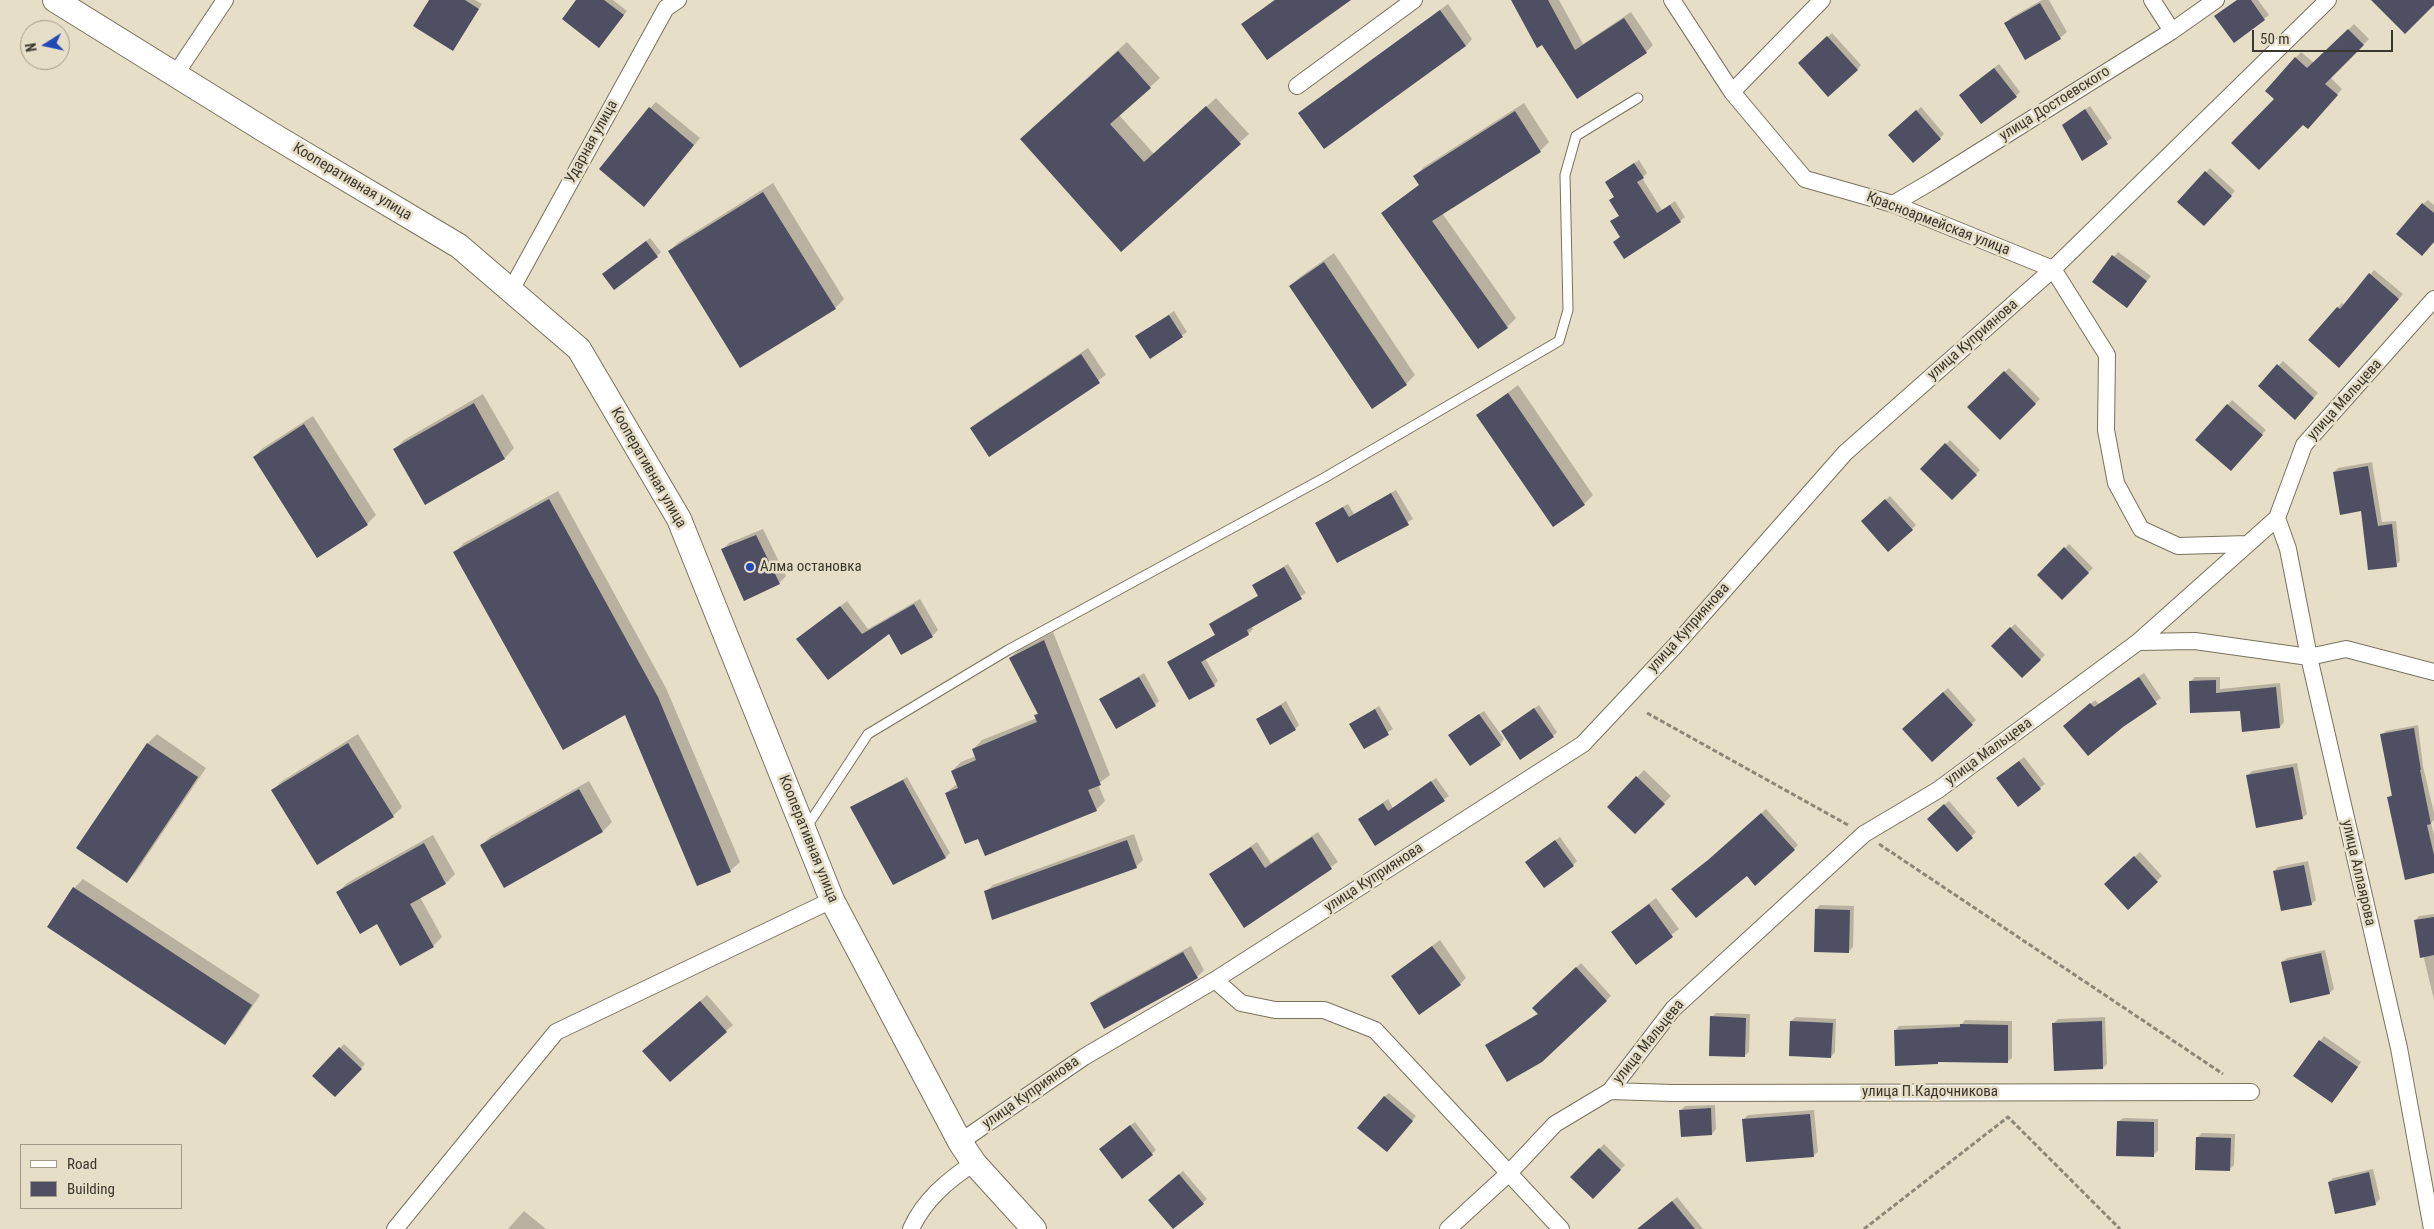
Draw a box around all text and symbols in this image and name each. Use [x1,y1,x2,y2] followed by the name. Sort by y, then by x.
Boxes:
[20,20,70,70] north arrow
[2254,20,2395,52] scale bar
[2260,30,2290,48] text: 50 m
[23,42,40,53] text: N
[1996,63,2114,145] street label: улица Достоевского
[562,97,622,187] street label: Ударная улица
[289,139,415,225] street label: Кооперативная улица
[1864,188,2012,260] street label: Красноармейская улица
[1924,296,2022,384] street label: улица Куприянова
[2304,356,2386,444] street label: улица Мальцева
[606,405,690,531] street label: Кооперативная улица
[760,558,862,576] place label: Алма остановка
[744,561,756,573] marker: Алма остановка
[1644,580,1734,676] street label: улица Куприянова
[1942,715,2036,789] street label: улица Мальцева
[774,773,842,905] street label: Кооперативная улица
[2337,818,2379,928] street label: улица Аллаярова
[1321,839,1427,917] street label: улица Куприянова
[1610,996,1688,1088] street label: улица Мальцева
[979,1053,1083,1133] street label: улица Куприянова
[1862,1083,1998,1101] street label: улица П.Кадочникова
[20,1144,182,1209] legend
[67,1155,97,1173] text: Road
[67,1180,115,1198] text: Building

